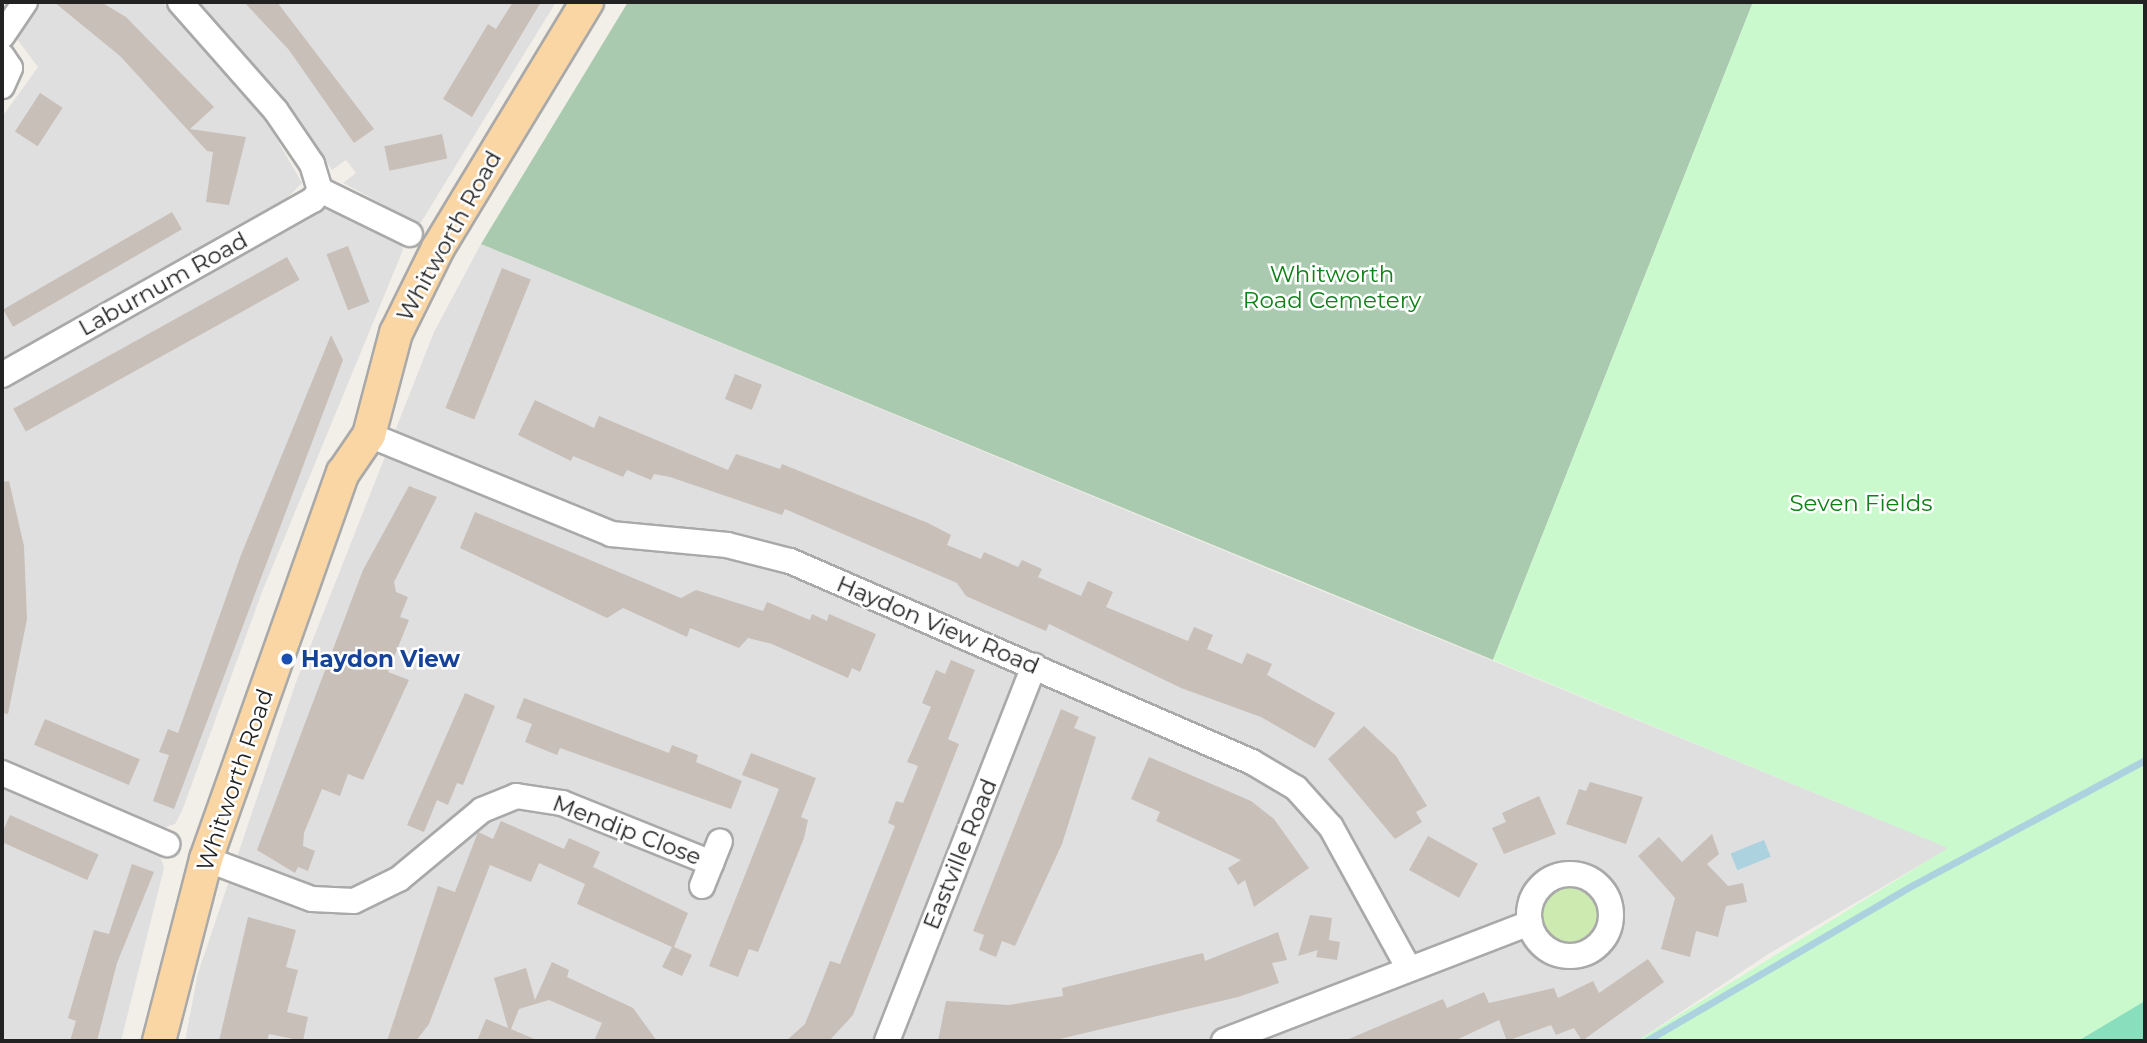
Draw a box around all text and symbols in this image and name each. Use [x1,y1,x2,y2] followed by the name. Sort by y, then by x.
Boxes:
[391,146,507,326] street label: Whitworth Road
[74,226,252,342] street label: Laburnum Road
[1243,260,1421,314] park label: Whitworth Road Cemetery
[1789,489,1933,517] park label: Seven Fields
[833,570,1043,680] street label: Haydon View Road
[301,645,460,673] place label: Haydon View
[279,651,295,667] marker: Haydon View
[191,685,279,875] street label: Whitworth Road
[917,775,1003,933] street label: Eastville Road
[549,789,705,871] street label: Mendip Close

